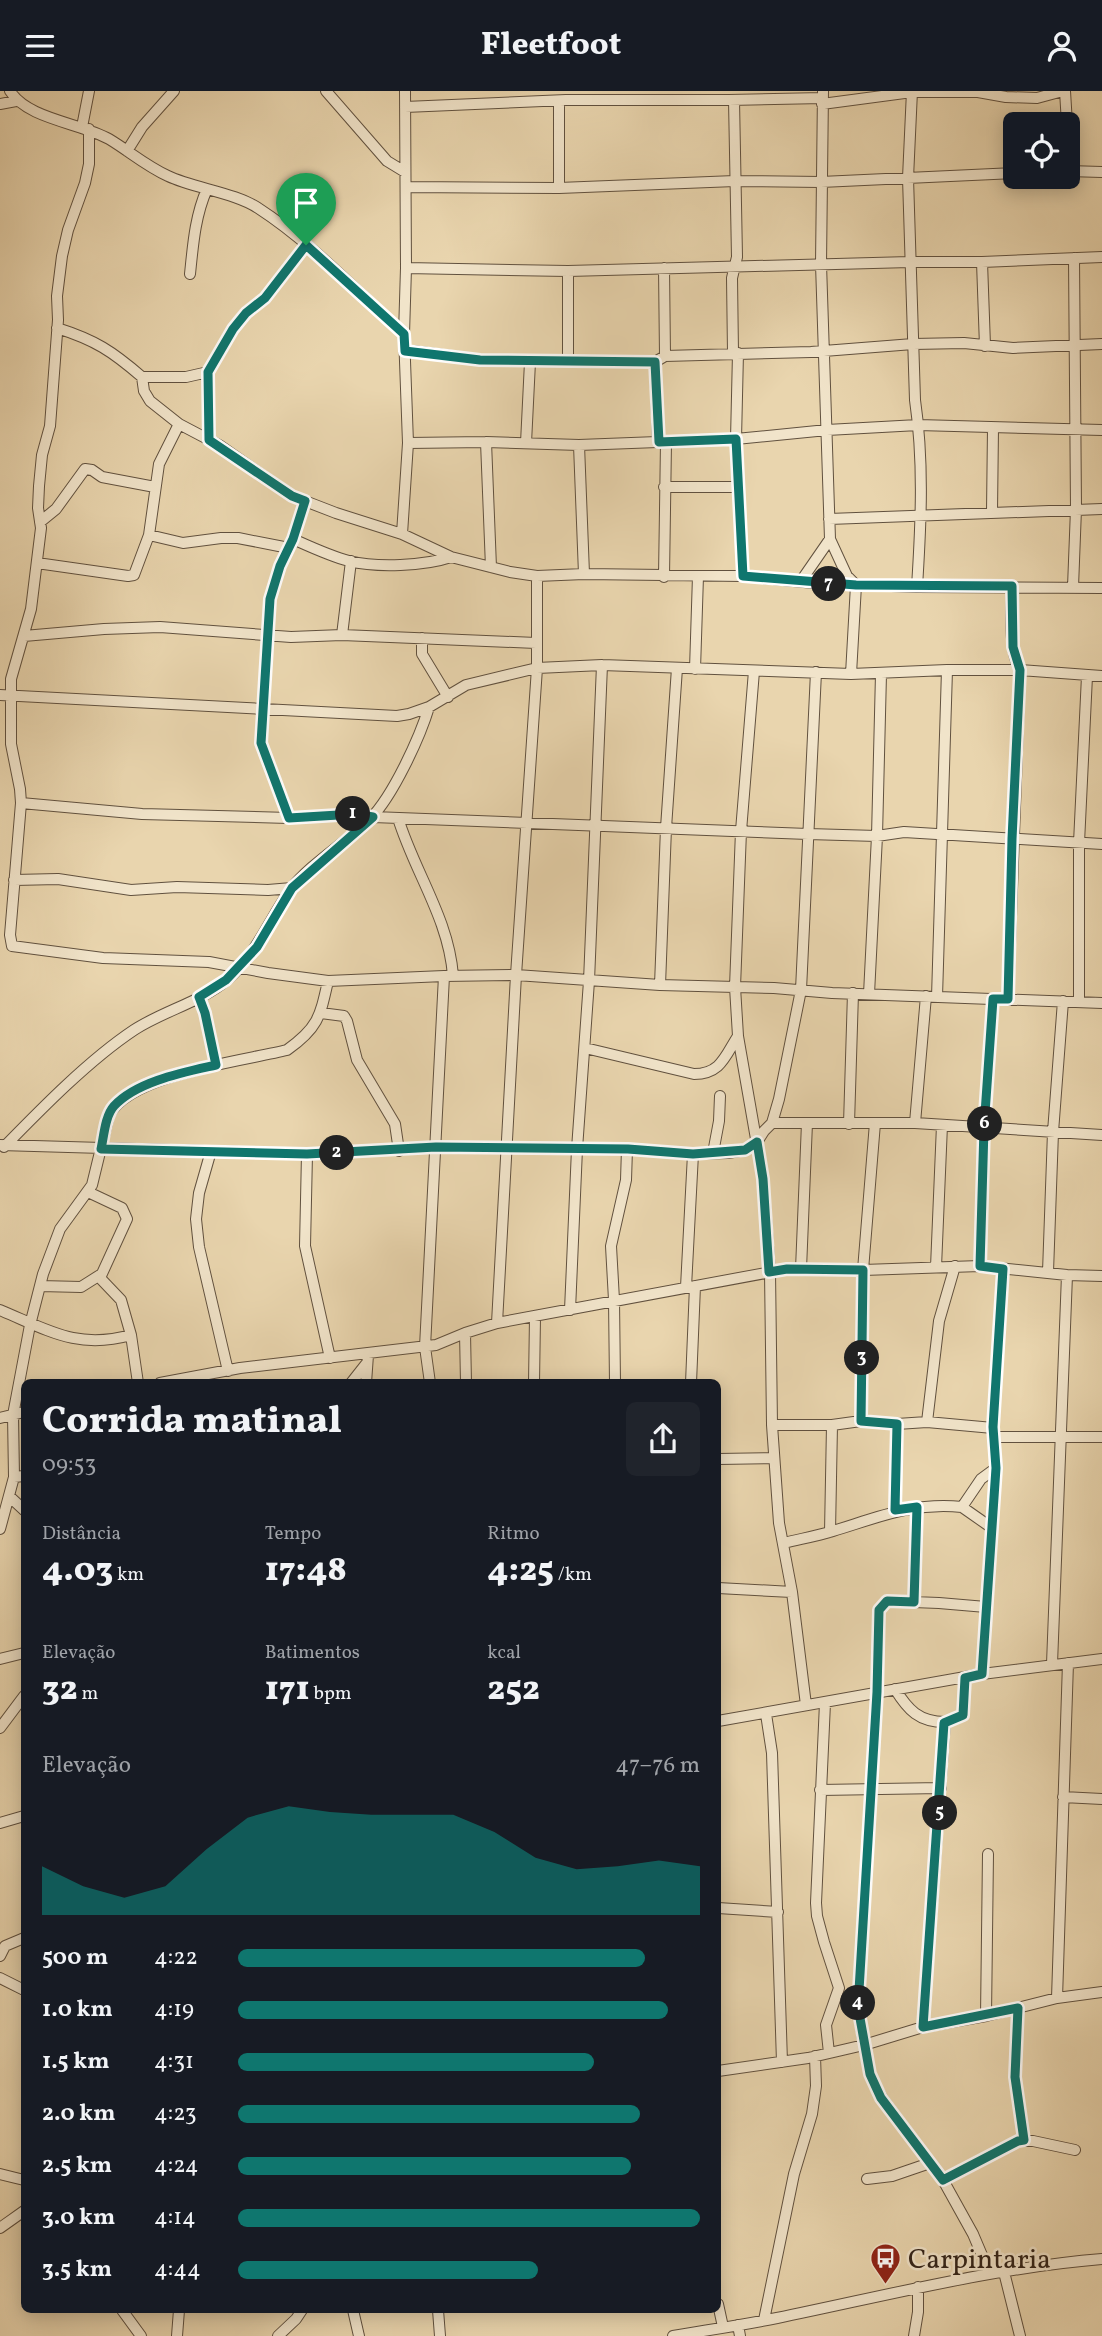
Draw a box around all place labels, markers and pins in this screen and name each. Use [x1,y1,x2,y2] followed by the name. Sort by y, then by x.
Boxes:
[276,173,336,245] pin
[812,567,846,601] pin: 7
[336,797,370,831] pin: 1
[968,1107,1002,1141] pin: 6
[320,1135,354,1171] pin: 2
[844,1341,880,1375] pin: 3
[922,1795,958,1831] pin: 5
[840,1986,876,2021] pin: 4
[868,2241,902,2285] bus stop icon: Carpintaria
[908,2241,1051,2280] place label: Carpintaria

